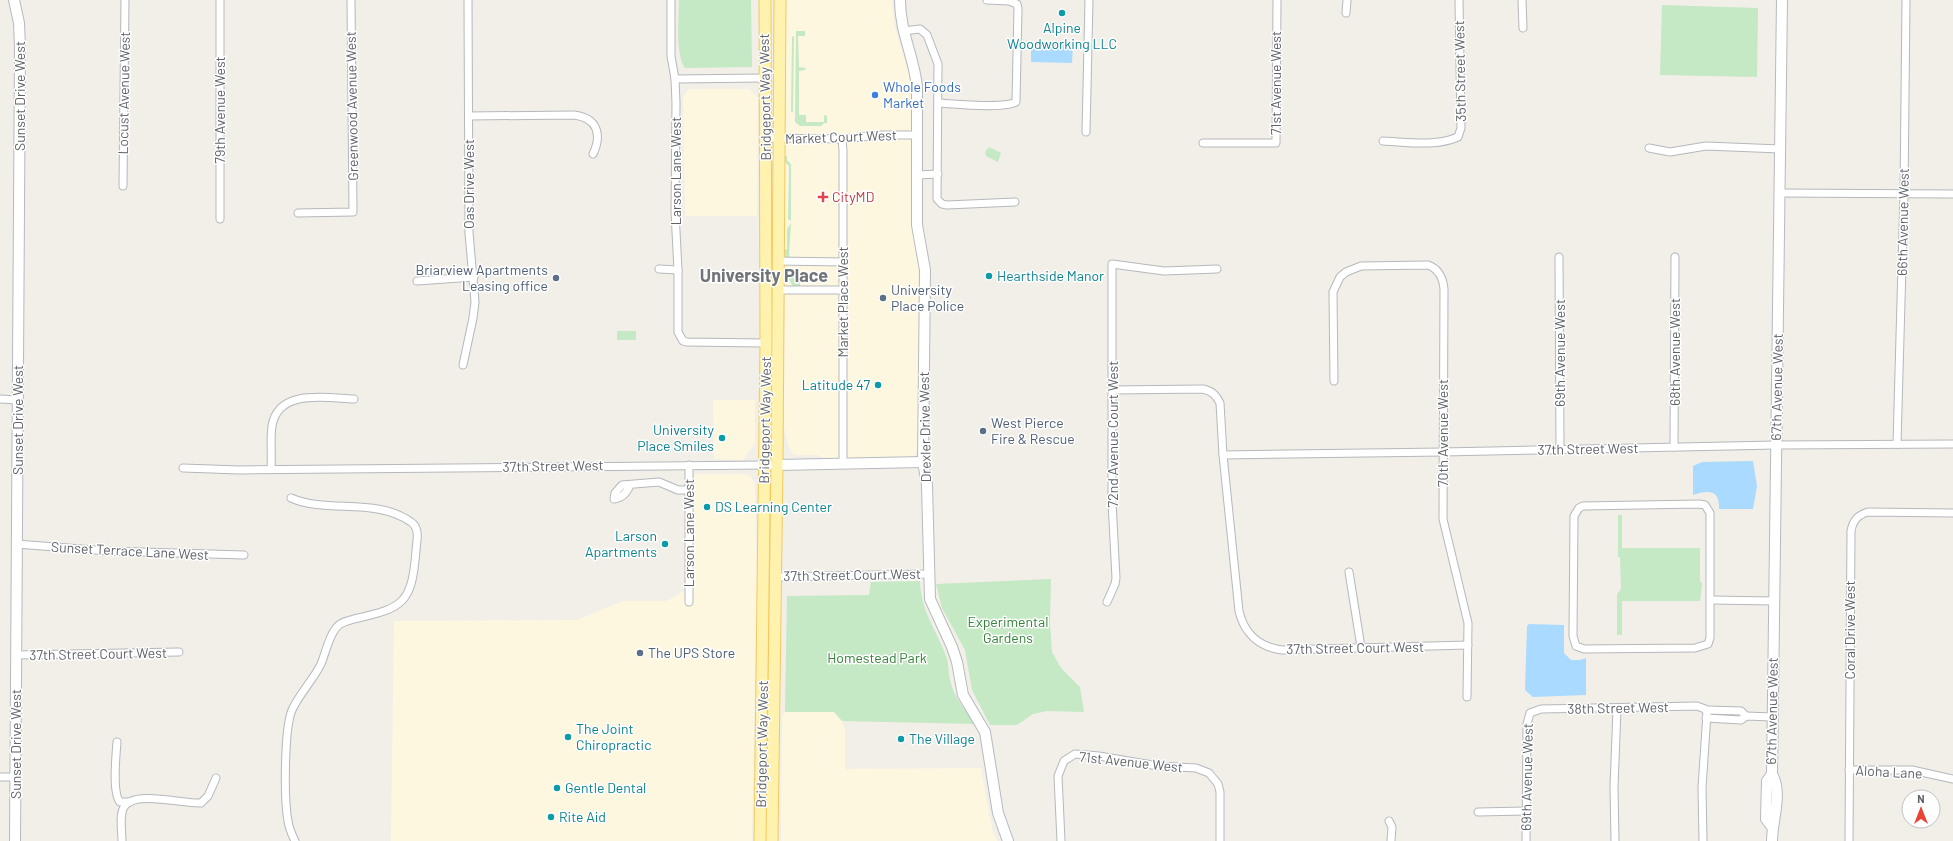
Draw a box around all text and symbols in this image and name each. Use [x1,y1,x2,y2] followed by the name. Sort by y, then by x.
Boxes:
[1057,8,1067,18] marker: Alpine Woodworking LLC
[1007,19,1117,52] place label: Alpine Woodworking LLC
[1450,20,1469,122] street label: 35th Street West
[114,31,133,155] street label: Locust Avenue West
[342,31,361,181] street label: Greenwood Avenue West
[1267,31,1284,135] street label: 71st Avenue West
[755,33,774,161] street label: Bridgeport Way West
[11,41,28,151] street label: Sunset Drive West
[211,56,228,164] street label: 79th Avenue West
[883,78,961,111] place label: Whole Foods Market
[870,90,880,100] marker: Whole Foods Market
[667,117,684,225] street label: Larson Lane West
[785,126,897,147] street label: Market Court West
[460,139,477,229] street label: Oas Drive West
[1893,168,1912,276] street label: 66th Avenue West
[832,188,874,205] place label: CityMD
[817,191,829,203] marker: CityMD
[834,246,851,358] street label: Market Place West
[415,261,548,294] place label: Briarview Apartments Leasing office
[700,264,828,286] district label: University Place
[997,267,1104,284] place label: Hearthside Manor
[984,271,994,281] marker: Hearthside Manor
[551,273,561,283] marker: Briarview Apartments Leasing office
[891,281,964,314] place label: University Place Police
[878,293,888,303] marker: University Place Police
[1666,298,1683,406] street label: 68th Avenue West
[1551,299,1568,407] street label: 69th Avenue West
[1767,333,1786,441] street label: 67th Avenue West
[755,356,774,484] street label: Bridgeport Way West
[1104,361,1121,507] street label: 72nd Avenue Court West
[9,365,26,475] street label: Sunset Drive West
[915,371,934,483] street label: Drexler Drive West
[802,376,870,393] place label: Latitude 47
[1434,379,1451,487] street label: 70th Avenue West
[873,380,883,390] marker: Latitude 47
[991,414,1075,447] place label: West Pierce Fire & Rescue
[637,421,715,454] place label: University Place Smiles
[978,426,988,436] marker: West Pierce Fire & Rescue
[717,433,727,443] marker: University Place Smiles
[1537,439,1639,458] street label: 37th Street West
[502,456,604,475] street label: 37th Street West
[680,479,697,587] street label: Larson Lane West
[715,498,832,515] place label: DS Learning Center
[702,502,712,512] marker: DS Learning Center
[585,527,657,560] place label: Larson Apartments
[51,538,209,563] street label: Sunset Terrace Lane West
[660,539,670,549] marker: Larson Apartments
[783,565,921,584] street label: 37th Street Court West
[1841,580,1858,680] street label: Coral Drive West
[968,613,1048,646] park label: Experimental Gardens
[1286,638,1424,657] street label: 37th Street Court West
[29,644,167,663] street label: 37th Street Court West
[648,644,735,661] place label: The UPS Store
[635,648,645,658] marker: The UPS Store
[827,649,927,666] park label: Homestead Park
[1762,657,1781,765] street label: 67th Avenue West
[752,680,771,808] street label: Bridgeport Way West
[7,689,24,799] street label: Sunset Drive West
[1567,698,1669,717] street label: 38th Street West
[576,720,651,753] place label: The Joint Chiropractic
[1517,723,1536,831] street label: 69th Avenue West
[909,730,975,747] place label: The Village
[563,732,573,742] marker: The Joint Chiropractic
[896,734,906,744] marker: The Village
[1078,748,1184,775] street label: 71st Avenue West
[1855,761,1923,782] street label: Aloha Lane
[565,779,646,796] place label: Gentle Dental
[552,783,562,793] marker: Gentle Dental
[1901,789,1941,829] north arrow
[1917,792,1925,805] text: N
[559,808,606,825] place label: Rite Aid
[546,812,556,822] marker: Rite Aid

